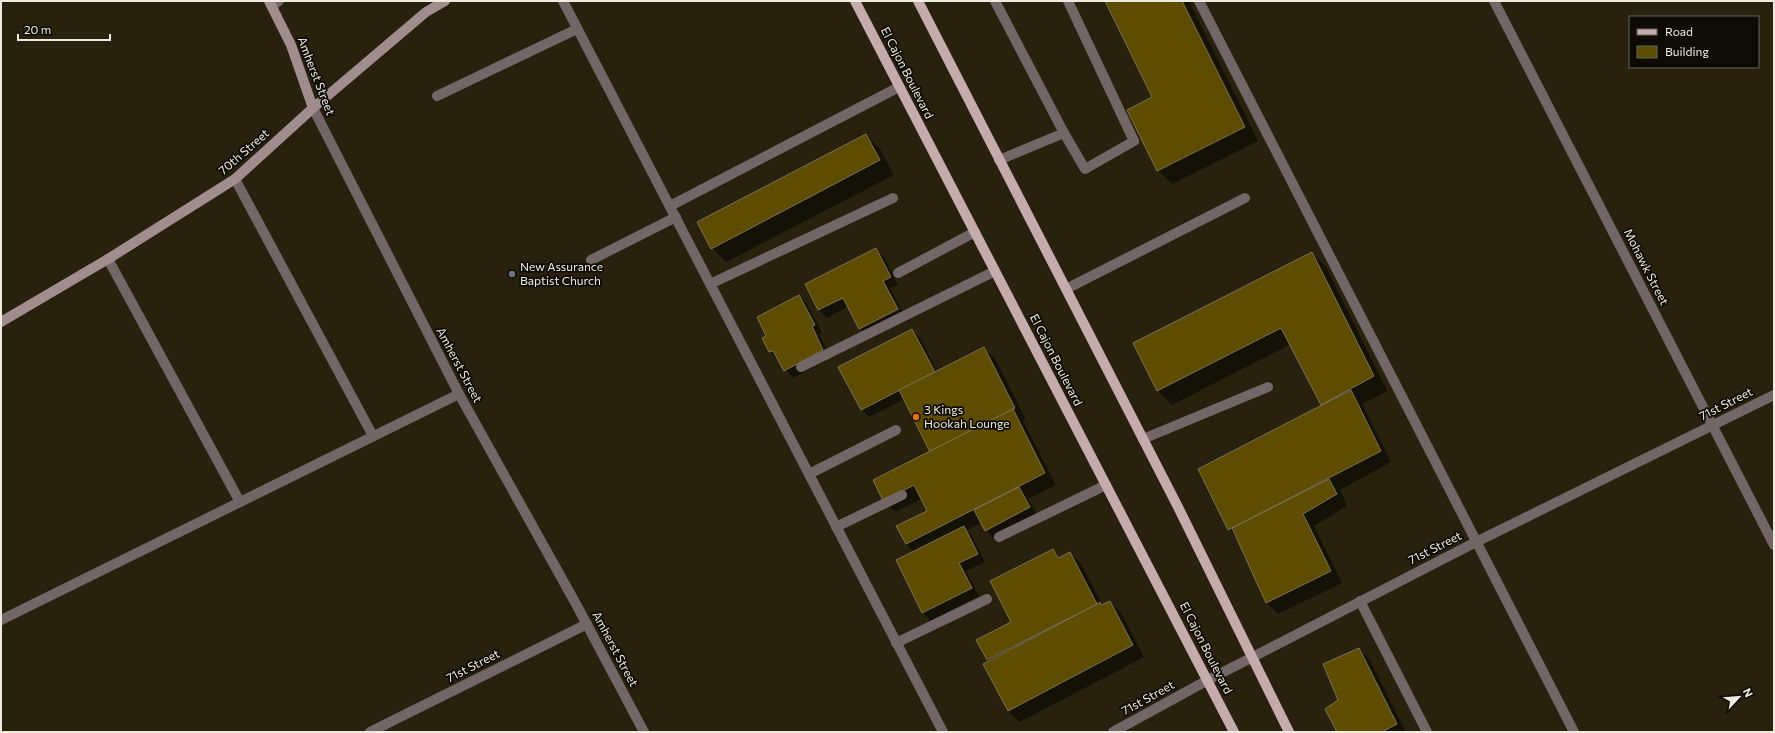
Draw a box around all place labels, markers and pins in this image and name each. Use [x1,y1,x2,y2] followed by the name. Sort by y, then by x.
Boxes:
[520,259,603,287] place label: New Assurance Baptist Church
[507,269,517,279] marker: New Assurance Baptist Church
[924,402,1010,430] place label: 3 Kings Hookah Lounge
[911,412,921,422] marker: 3 Kings Hookah Lounge

